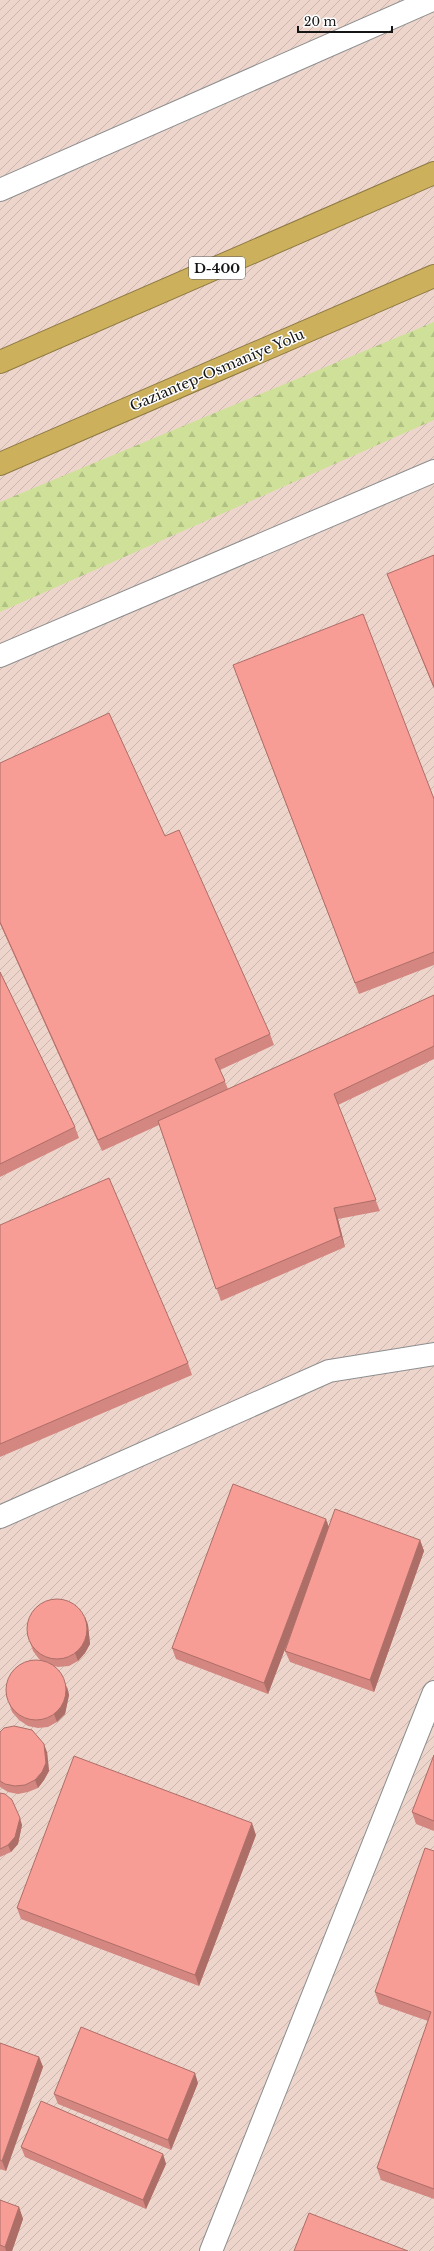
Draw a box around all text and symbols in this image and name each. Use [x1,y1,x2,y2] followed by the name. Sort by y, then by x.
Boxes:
[298,8,392,34] scale bar
[304,14,336,29] text: 20 m
[189,257,245,279] road number: D-400
[127,325,308,415] street label: Gaziantep-Osmaniye Yolu

